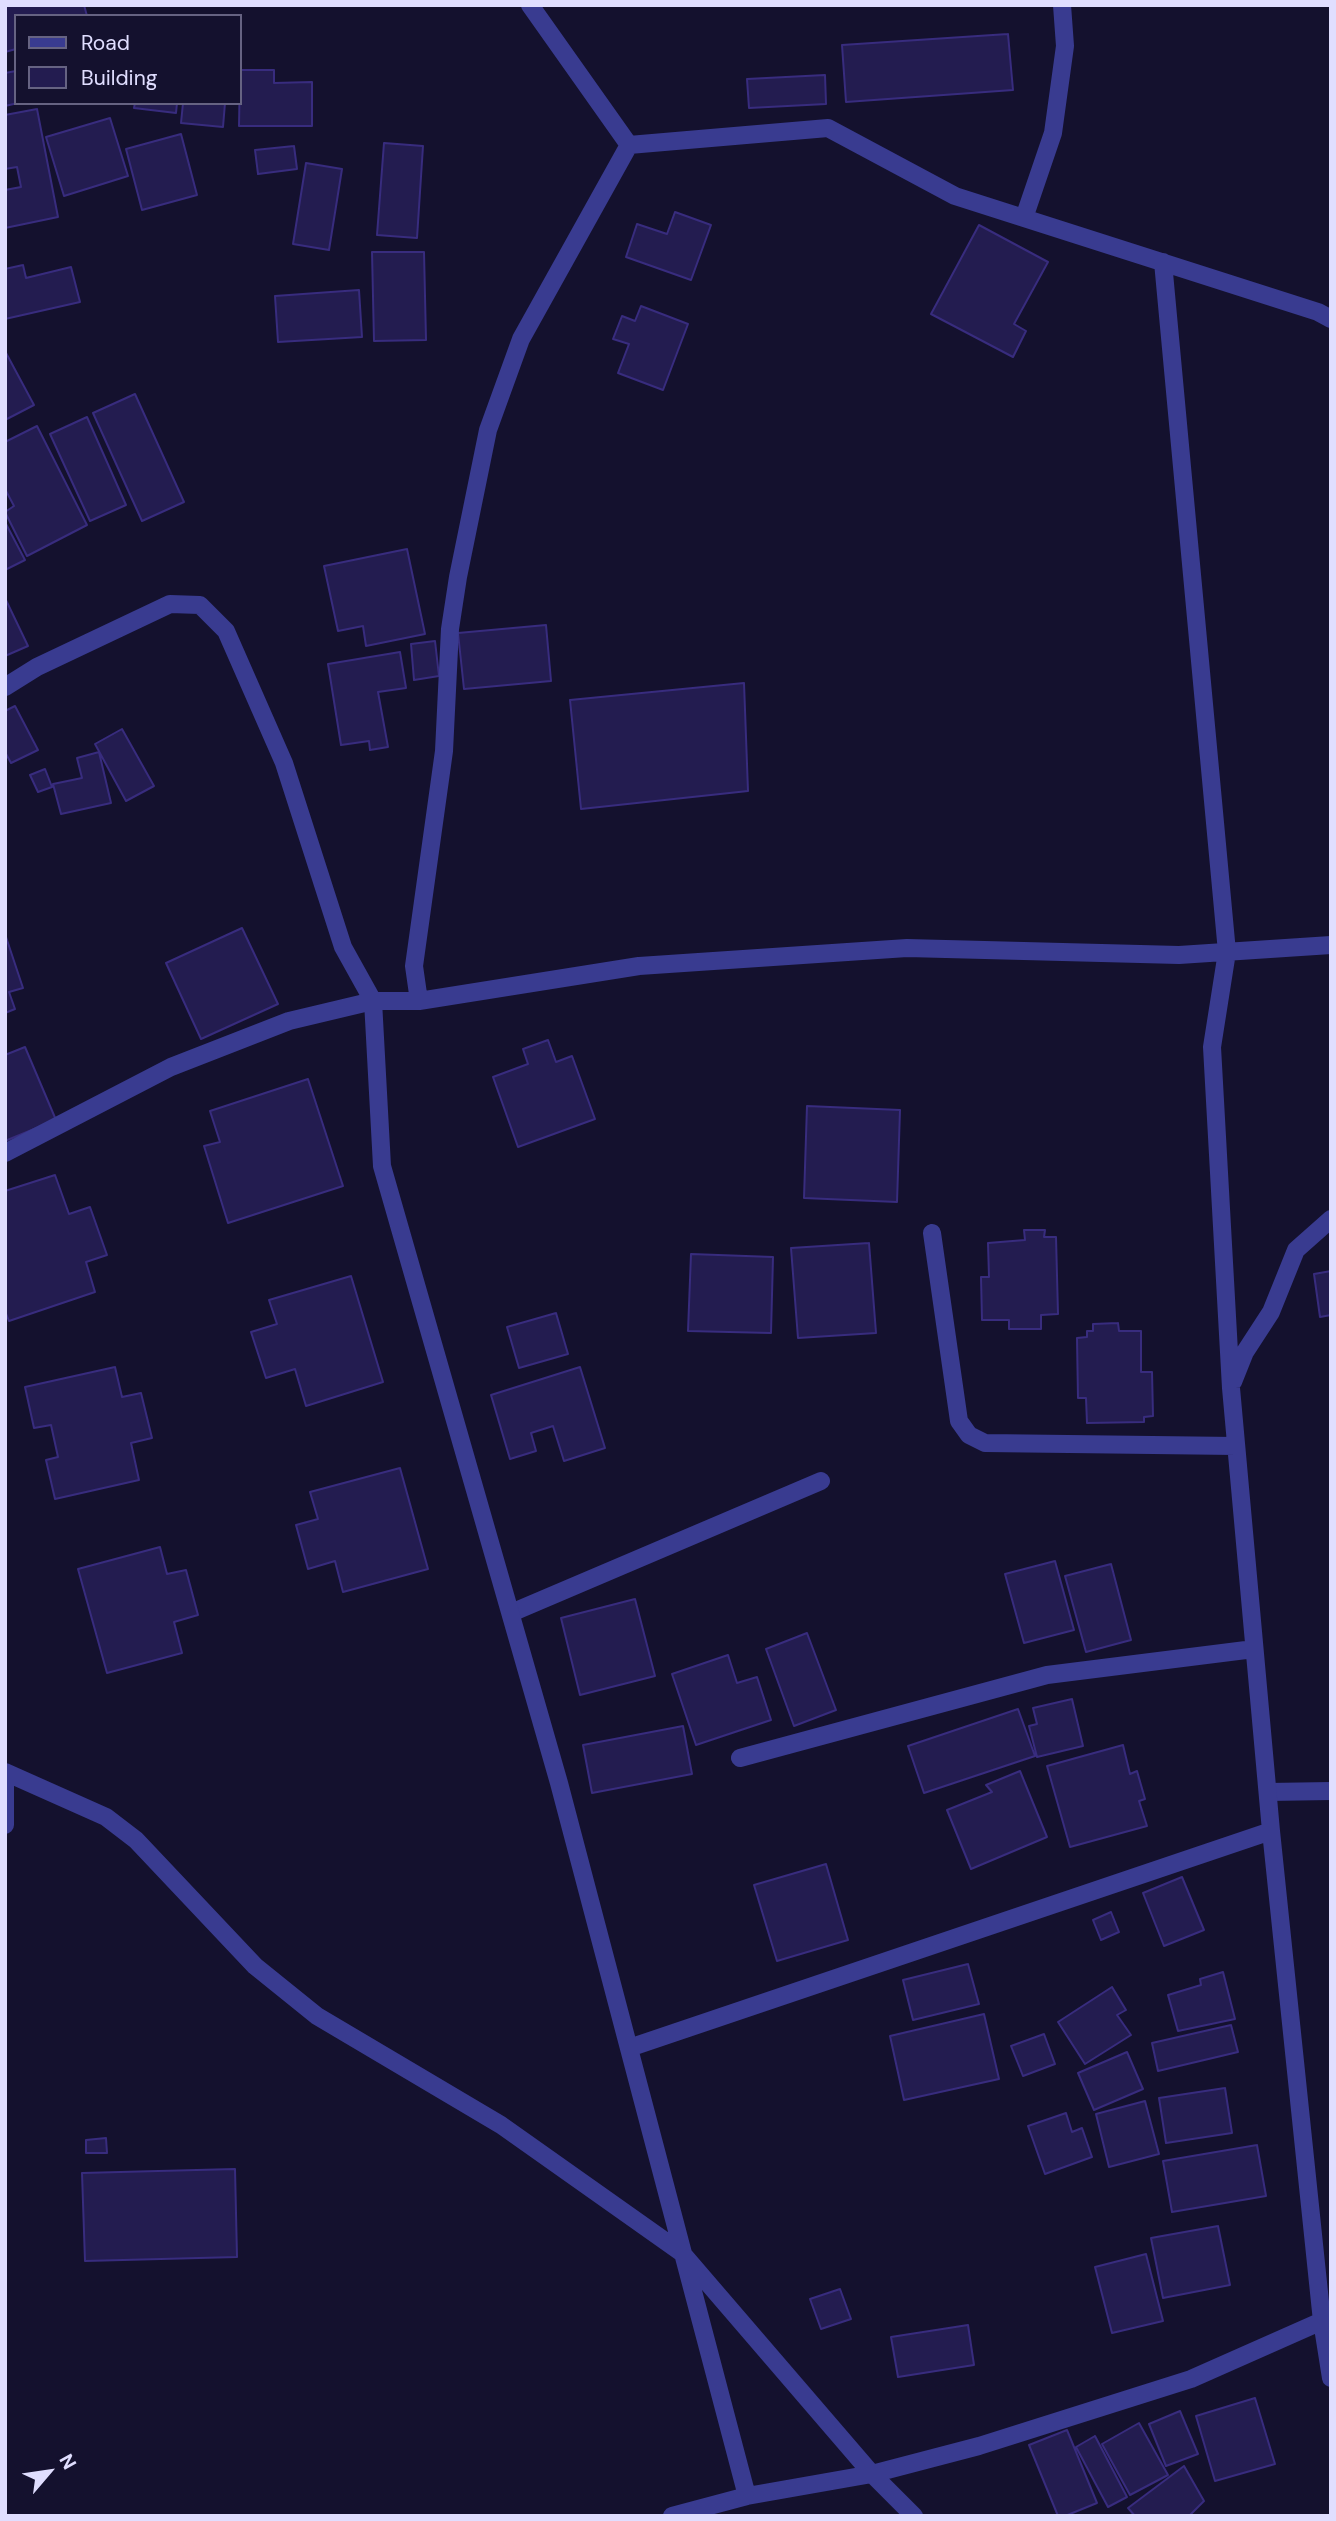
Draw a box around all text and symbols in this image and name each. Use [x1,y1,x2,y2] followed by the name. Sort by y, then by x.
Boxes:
[14,14,242,105] legend
[81,29,130,57] text: Road
[81,64,157,92] text: Building
[14,2437,84,2507] north arrow
[54,2449,82,2474] text: N

